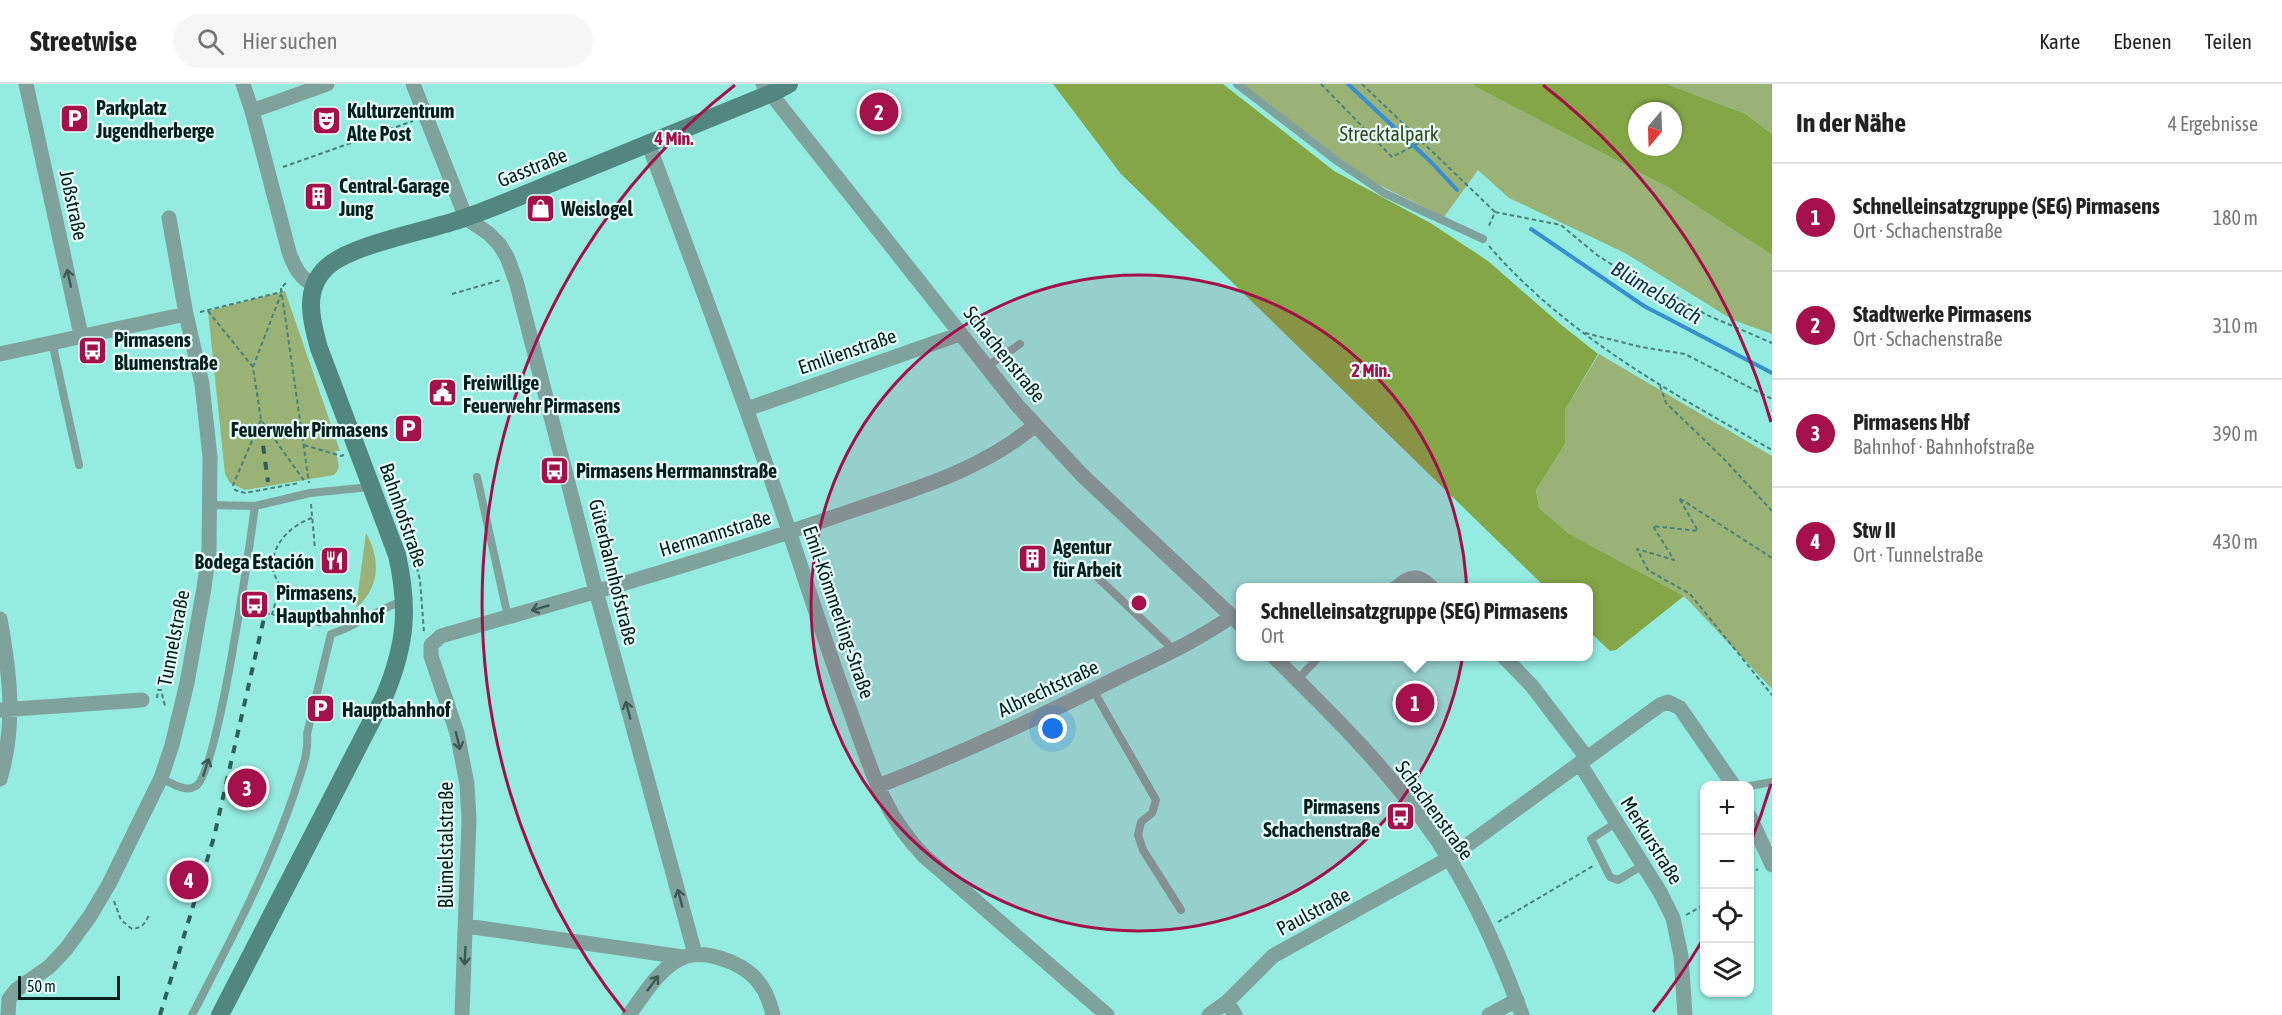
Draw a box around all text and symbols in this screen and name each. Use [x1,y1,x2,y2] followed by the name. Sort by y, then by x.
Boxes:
[173,14,593,68] search box
[30,25,137,57] text: Streetwise
[194,25,227,58] icon: search
[242,28,337,54] text: Hier suchen
[2039,29,2080,53] text: Karte
[2113,29,2172,53] text: Ebenen
[2205,29,2252,53] text: Teilen
[860,90,898,135] pin: 2
[95,96,214,142] place label: Parkplatz Jugendherberge
[346,99,454,145] place label: Kulturzentrum Alte Post
[59,102,91,134] parking icon: Parkplatz Jugendherberge
[1628,102,1682,156] north arrow
[310,105,342,137] theatre icon: Kulturzentrum Alte Post
[1796,108,1906,138] text: In der Nähe
[2168,112,2258,135] text: 4 Ergebnisse
[1339,122,1439,145] park label: Strecktalpark
[653,128,694,149] text: 4 Min.
[494,143,570,191] street label: Gasstraße
[55,168,93,242] street label: Joßstraße
[338,174,450,220] place label: Central-Garage Jung
[302,181,334,213] building icon: Central-Garage Jung
[524,192,556,224] shop icon: Weislogel
[1853,193,2160,219] text: Schnelleinsatzgruppe (SEG) Pirmasens
[560,197,633,220] place label: Weislogel
[1811,206,1820,229] text: 1
[2213,206,2258,229] text: 180 m
[1853,219,2003,242] text: Ort · Schachenstraße
[1608,256,1706,328] water label: Blümelsbach
[62,269,74,288] one-way arrow
[959,301,1051,407] street label: Schachenstraße
[1853,301,2032,327] text: Stadtwerke Pirmasens
[1811,314,1820,337] text: 2
[2213,314,2258,337] text: 310 m
[795,323,899,379] street label: Emilienstraße
[1853,327,2003,350] text: Ort · Schachenstraße
[114,328,218,374] place label: Pirmasens Blumenstraße
[77,334,109,366] bus stop icon: Pirmasens Blumenstraße
[1351,360,1391,381] text: 2 Min.
[463,371,620,417] place label: Freiwillige Feuerwehr Pirmasens
[426,377,458,409] public building icon: Freiwillige Feuerwehr Pirmasens
[1853,409,1970,435] text: Pirmasens Hbf
[393,413,425,445] parking icon: Feuerwehr Pirmasens
[231,418,388,441] place label: Feuerwehr Pirmasens
[1811,422,1820,445] text: 3
[2213,422,2258,445] text: 390 m
[1853,435,2034,458] text: Bahnhof · Bahnhofstraße
[539,454,571,486] bus stop icon: Pirmasens Herrmannstraße
[576,459,777,482] place label: Pirmasens Herrmannstraße
[375,460,433,570] street label: Bahnhofstraße
[585,497,643,647] street label: Güterbahnhofstraße
[656,505,774,561] street label: Hermannstraße
[1853,517,1896,543] text: Stw II
[799,523,879,701] street label: Emil-Kömmerling-Straße
[1811,530,1820,553] text: 4
[2213,530,2258,553] text: 430 m
[1052,535,1122,581] place label: Agentur für Arbeit
[1016,542,1048,574] building icon: Agentur für Arbeit
[1853,543,1983,566] text: Ort · Tunnelstraße
[319,545,351,577] restaurant icon: Bodega Estación
[195,550,314,573] place label: Bodega Estación
[276,581,385,627] place label: Pirmasens, Hauptbahnhof
[1236,583,1593,661] popup
[152,588,194,688] street label: Tunnelstraße
[239,588,271,620] bus stop icon: Pirmasens, Hauptbahnhof
[1129,593,1149,613] centre of rings
[1261,598,1568,624] text: Schnelleinsatzgruppe (SEG) Pirmasens
[531,603,550,614] one-way arrow
[1261,624,1284,647] text: Ort
[994,655,1102,721] street label: Albrechtstraße
[1396,680,1434,726] pin: 1
[305,693,337,725] parking icon: Hauptbahnhof
[342,698,451,721] place label: Hauptbahnhof
[622,701,633,720] one-way arrow
[1038,714,1067,743] your location
[453,731,465,750] one-way arrow
[1391,756,1479,864] street label: Schachenstraße
[201,758,212,777] one-way arrow
[228,766,266,810] pin: 3
[1700,781,1754,997] map controls
[1700,781,1754,835] button: +
[434,782,457,908] street label: Blümelstalstraße
[1616,792,1688,888] street label: Merkurstraße
[1263,795,1380,841] place label: Pirmasens Schachenstraße
[1385,801,1417,833] bus stop icon: Pirmasens Schachenstraße
[1700,835,1754,889] button: −
[170,858,208,902] pin: 4
[1272,882,1354,940] street label: Paulstraße
[673,889,685,908] one-way arrow
[1700,889,1754,943] button: locate
[1700,943,1754,997] button: layers
[459,945,470,965] one-way arrow
[18,973,120,1000] scale bar
[646,975,659,991] one-way arrow
[27,977,56,995] text: 50 m

